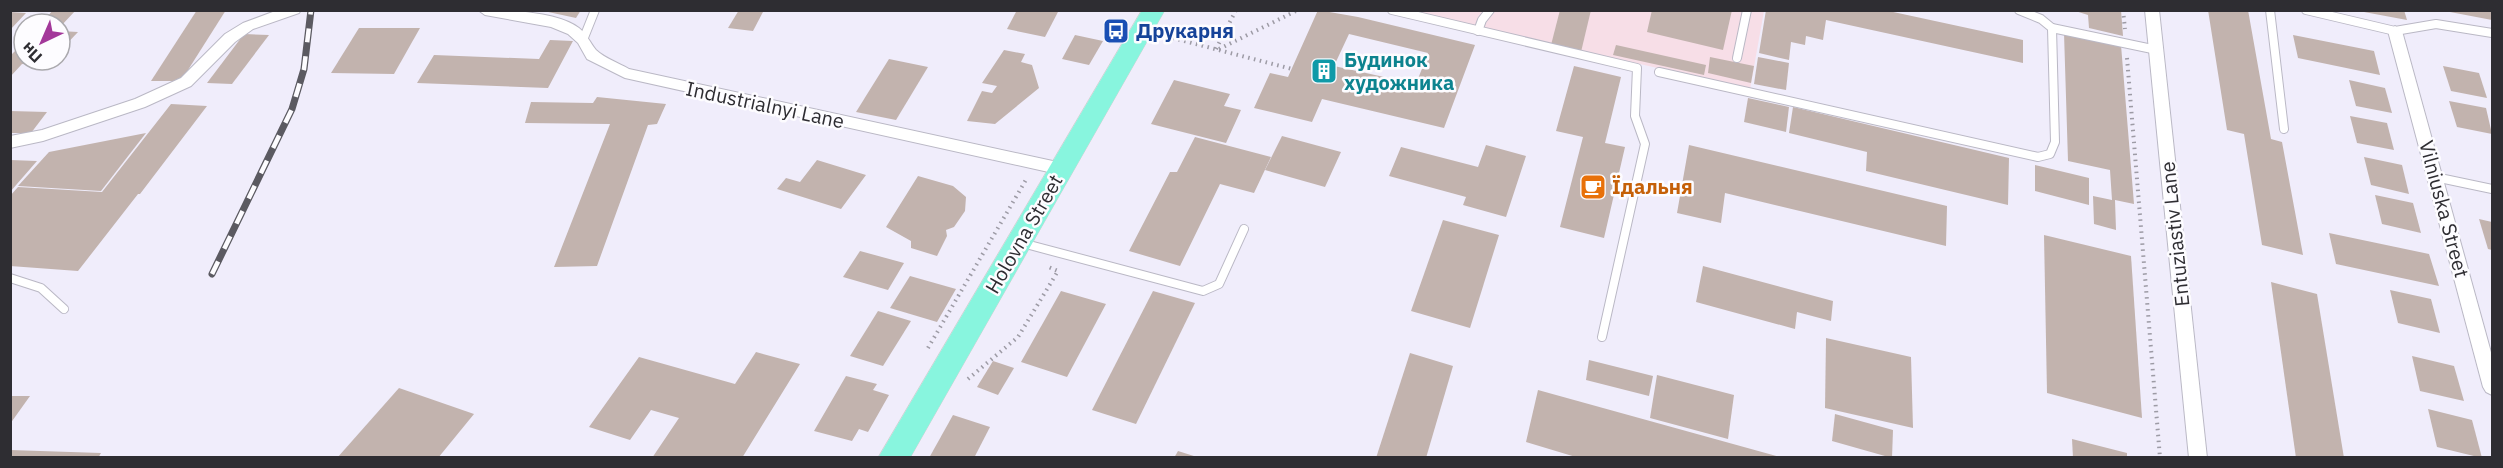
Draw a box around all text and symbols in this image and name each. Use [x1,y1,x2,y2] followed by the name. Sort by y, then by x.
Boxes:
[12,12,72,72] north arrow
[1101,16,1131,46] bus stop icon: Друкарня
[1136,17,1234,44] place label: Друкарня
[17,38,46,67] text: Пн
[1344,46,1454,96] place label: Будинок художника
[1309,56,1339,86] building icon: Будинок художника
[683,75,847,134] street label: Industrialnyi Lane
[2413,137,2476,280] street label: Vilniuska Street
[2153,160,2196,308] street label: Entuziastiv Lane
[979,169,1069,298] street label: Holovna Street
[1578,172,1608,202] cafe icon: Їдальня
[1612,173,1693,200] place label: Їдальня

